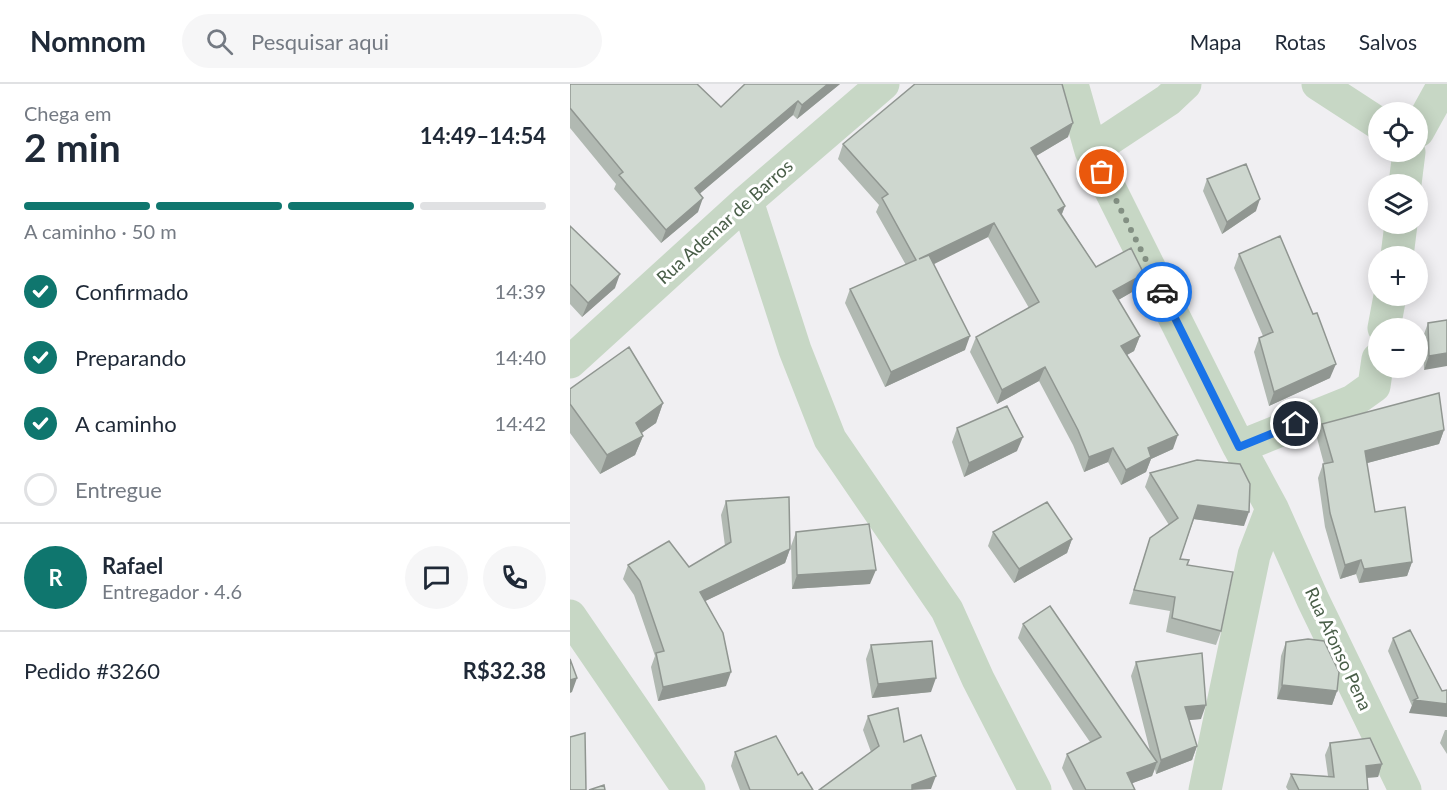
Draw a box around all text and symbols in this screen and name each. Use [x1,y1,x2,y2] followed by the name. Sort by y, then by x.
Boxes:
[182,14,602,68] search box
[30,24,146,58] text: Nomnom
[203,25,236,58] icon: search
[251,28,389,55] text: Pesquisar aqui
[1190,29,1242,54] text: Mapa
[1275,29,1326,54] text: Rotas
[1359,29,1417,54] text: Salvos
[24,101,112,125] text: Chega em
[1368,102,1428,378] map controls
[1368,102,1428,162] button: locate
[420,122,546,149] text: 14:49–14:54
[24,124,121,170] text: 2 min
[1076,146,1127,197] pin
[652,154,797,288] street label: Rua Ademar de Barros
[1085,155,1118,188] icon: bag
[1368,174,1428,234] button: layers
[24,219,177,243] text: A caminho · 50 m
[1368,246,1428,306] button: +
[1132,262,1192,322] courier
[24,275,57,308] icon: check
[1146,276,1179,309] icon: car
[75,278,188,305] text: Confirmado
[495,279,546,303] text: 14:39
[1368,318,1428,378] button: −
[24,341,57,374] icon: check
[75,344,186,371] text: Preparando
[495,345,546,369] text: 14:40
[1270,398,1321,449] pin
[24,407,57,440] icon: check
[1279,407,1312,440] icon: home
[75,410,177,437] text: A caminho
[495,411,546,435] text: 14:42
[75,476,162,503] text: Entregue
[405,546,468,609] button: chat
[483,546,546,609] button: phone
[102,552,163,579] text: Rafael
[48,564,63,591] text: R
[102,579,242,603] text: Entregador · 4.6
[1301,583,1377,714] street label: Rua Afonso Pena
[24,657,160,684] text: Pedido #3260
[463,657,546,684] text: R$32.38

